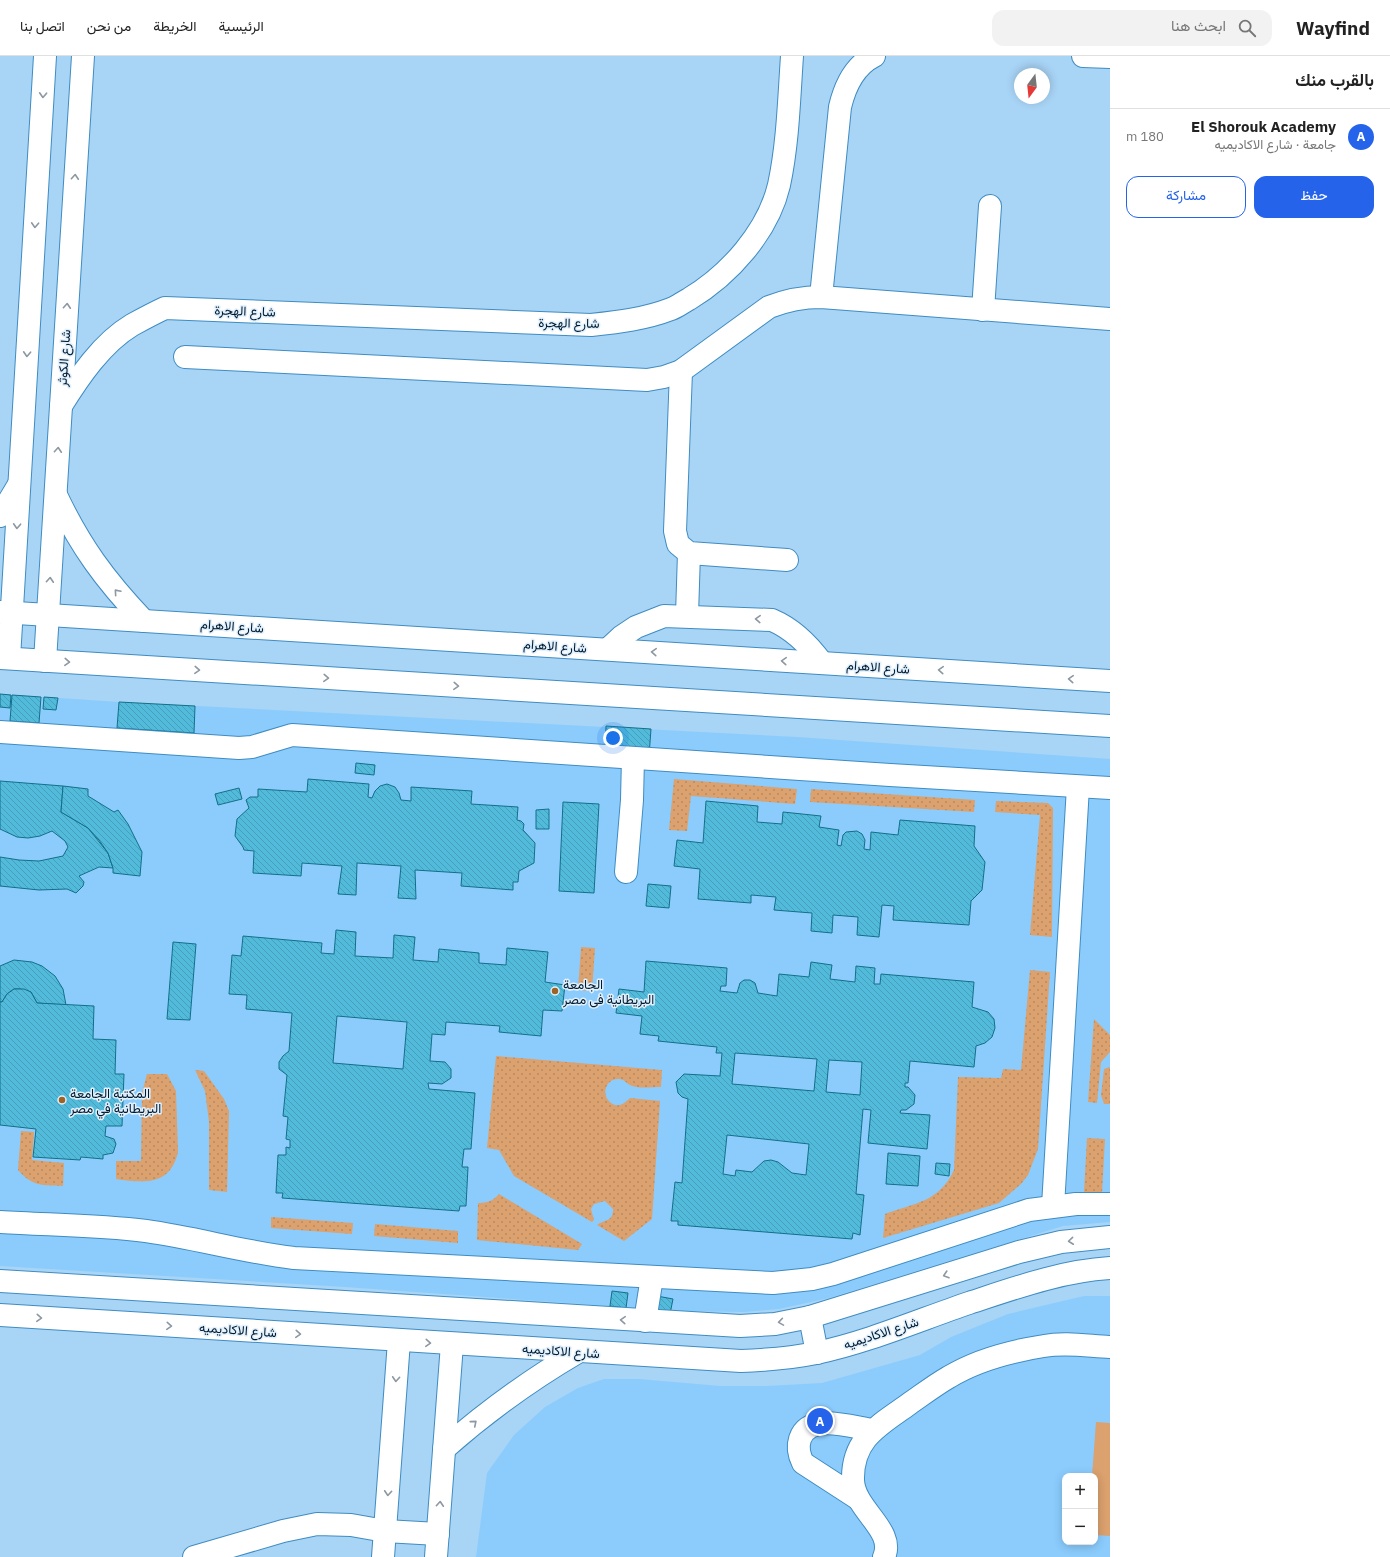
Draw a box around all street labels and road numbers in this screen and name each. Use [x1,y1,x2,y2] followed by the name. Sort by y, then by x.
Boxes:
[214,301,276,322] street label: شارع الهجرة
[538,314,600,333] street label: شارع الهجرة
[53,329,75,388] street label: شارع الكوثر
[200,615,264,638] street label: شارع الاهرام
[523,635,587,658] street label: شارع الاهرام
[846,656,910,679] street label: شارع الاهرام
[841,1313,921,1354] street label: شارع الاكاديميه
[198,1319,277,1342] street label: شارع الاكاديميه
[521,1340,600,1363] street label: شارع الاكاديميه

